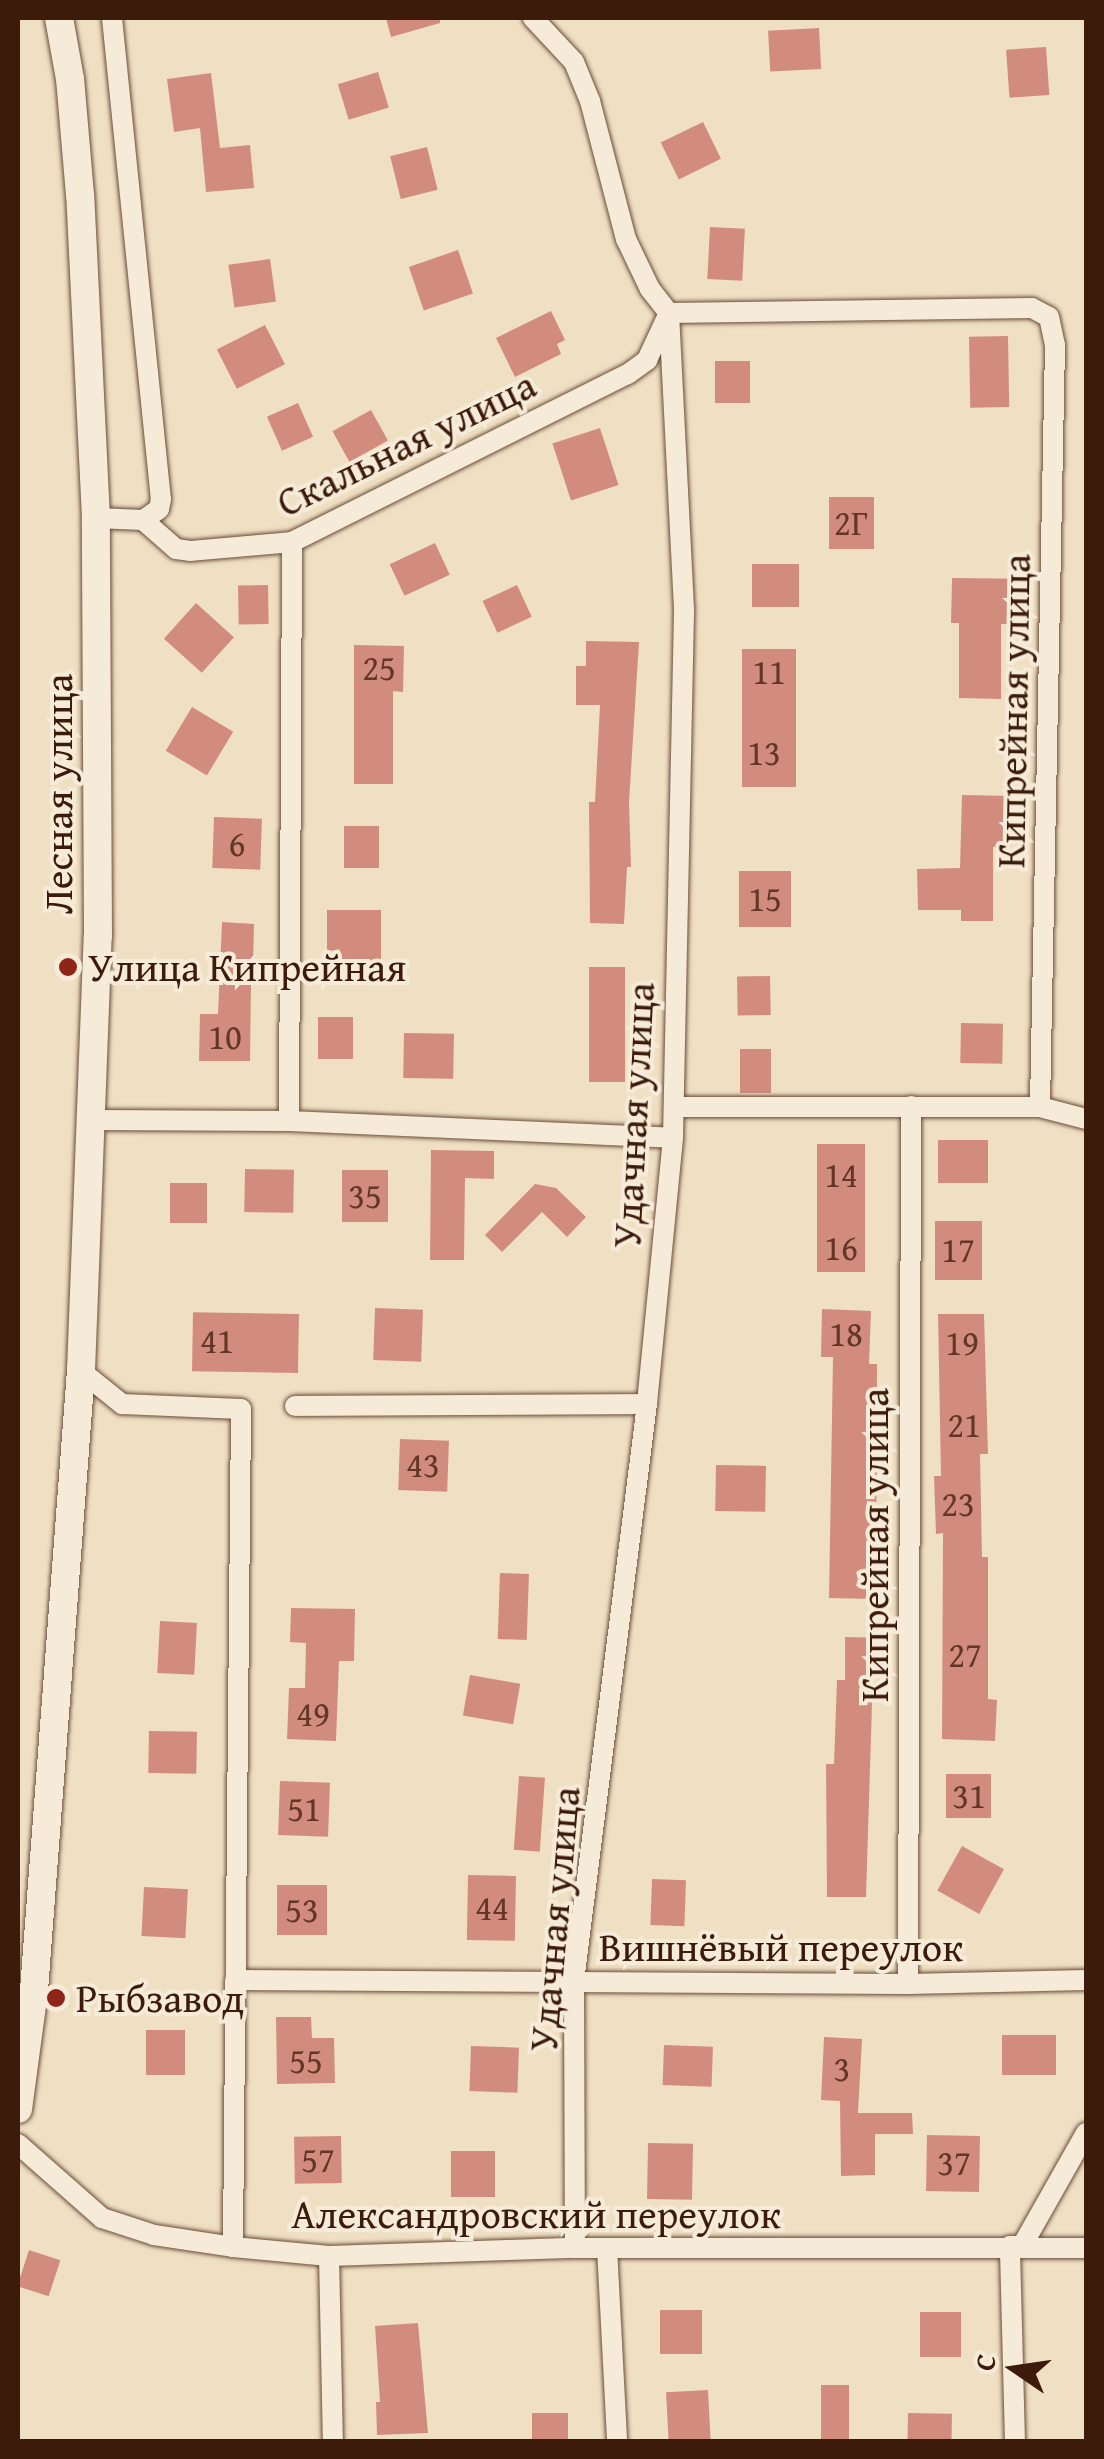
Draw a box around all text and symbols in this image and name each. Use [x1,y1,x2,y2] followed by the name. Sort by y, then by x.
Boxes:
[269,360,543,526] street label: Скальная улица
[834,502,868,544] house number: 2Г
[986,553,1040,869] street label: Кипрейная улица
[362,647,396,689] house number: 25
[752,651,786,693] house number: 11
[34,673,82,915] street label: Лесная улица
[747,732,781,774] house number: 13
[229,823,245,865] house number: 6
[748,878,782,920] house number: 15
[88,943,406,991] place label: Улица Кипрейная
[57,956,79,978] marker: Улица Кипрейная
[602,981,664,1249] street label: Удачная улица
[208,1016,242,1058] house number: 10
[824,1154,858,1196] house number: 14
[348,1175,382,1217] house number: 35
[824,1227,858,1269] house number: 16
[941,1229,975,1271] house number: 17
[829,1313,863,1355] house number: 18
[200,1320,234,1362] house number: 41
[945,1322,979,1364] house number: 19
[850,1388,898,1702] street label: Кипрейная улица
[947,1404,981,1446] house number: 21
[406,1444,440,1486] house number: 43
[941,1483,975,1525] house number: 23
[948,1634,982,1676] house number: 27
[296,1693,330,1735] house number: 49
[952,1775,986,1817] house number: 31
[519,1784,589,2054] street label: Удачная улица
[287,1788,321,1830] house number: 51
[475,1887,509,1929] house number: 44
[285,1889,319,1931] house number: 53
[599,1923,963,1971] street label: Вишнёвый переулок
[76,1974,244,2022] place label: Рыбзавод
[45,1987,67,2009] marker: Рыбзавод
[289,2040,323,2082] house number: 55
[834,2048,850,2090] house number: 3
[301,2139,335,2181] house number: 57
[937,2142,971,2184] house number: 37
[291,2190,781,2238] street label: Александровский переулок
[964,2319,1064,2419] north arrow
[963,2350,1006,2374] text: С

